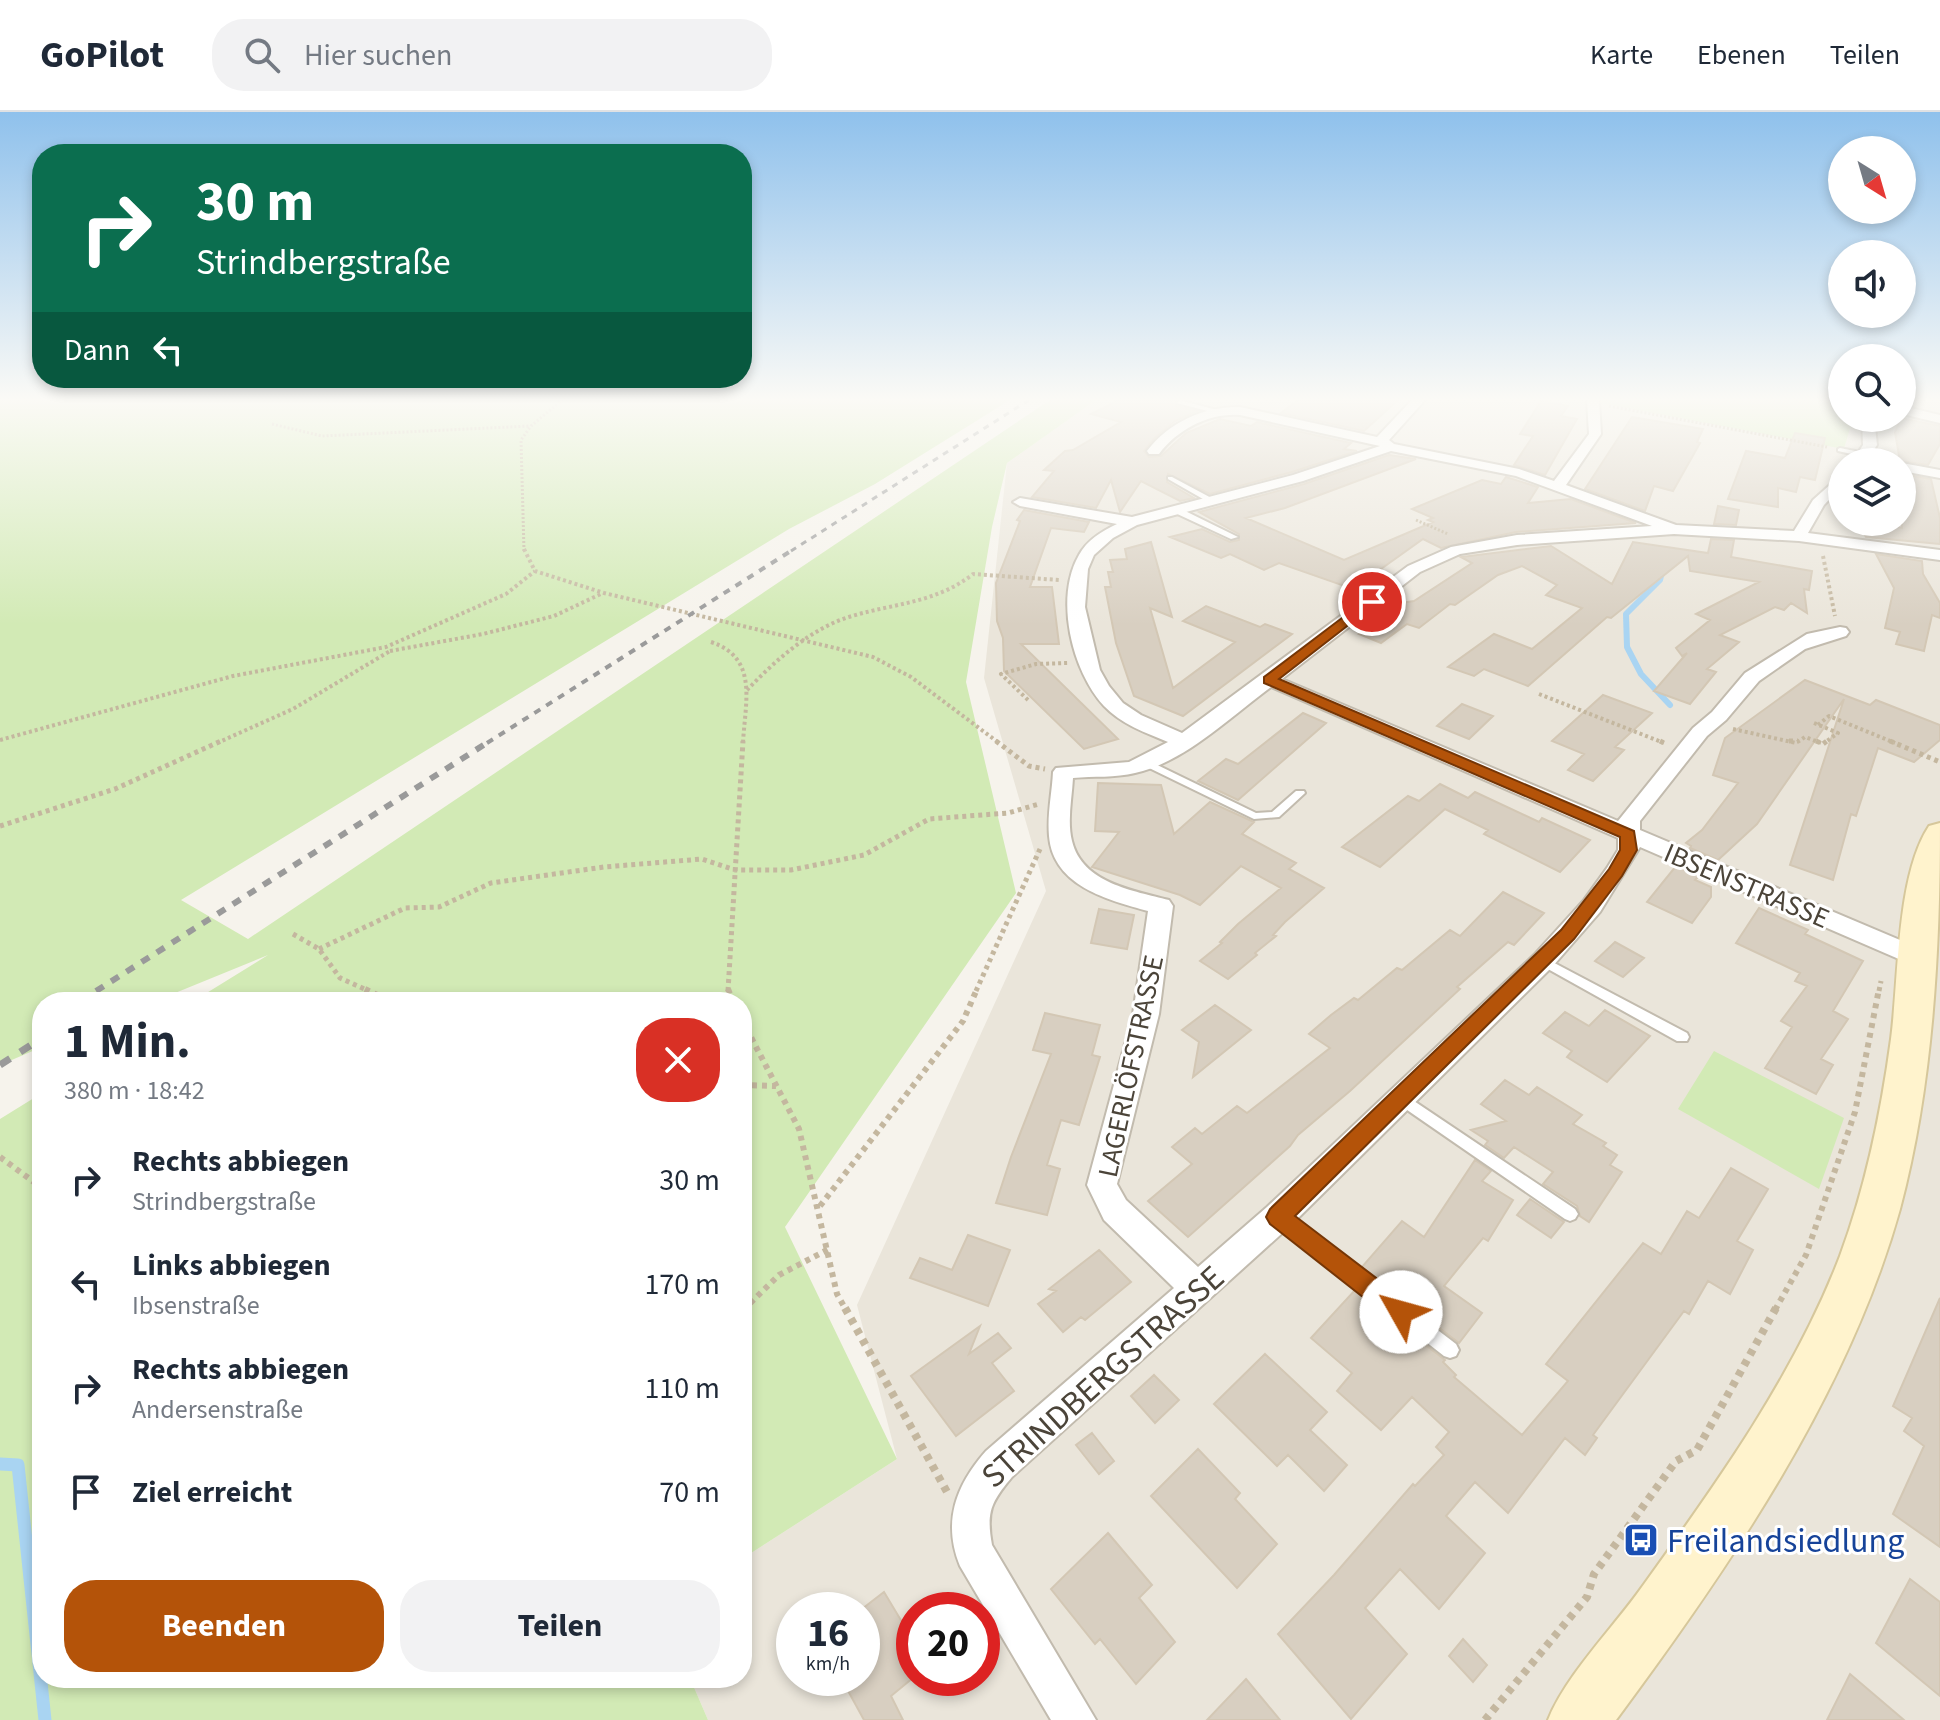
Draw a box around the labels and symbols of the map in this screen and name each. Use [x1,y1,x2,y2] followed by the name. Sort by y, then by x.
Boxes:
[1828,136,1916,224] north arrow
[1338,568,1406,636] pin
[1658,833,1835,939] street label: IBSENSTRASSE
[1088,952,1174,1181] street label: LAGERLÖFSTRASSE
[971,1254,1235,1500] street label: STRINDBERGSTRASSE
[1359,1270,1443,1354] position arrow
[1667,1517,1904,1566] place label: Freilandsiedlung
[1622,1521,1660,1559] bus stop icon: Freilandsiedlung
[896,1592,1000,1696] speed limit sign: 20

